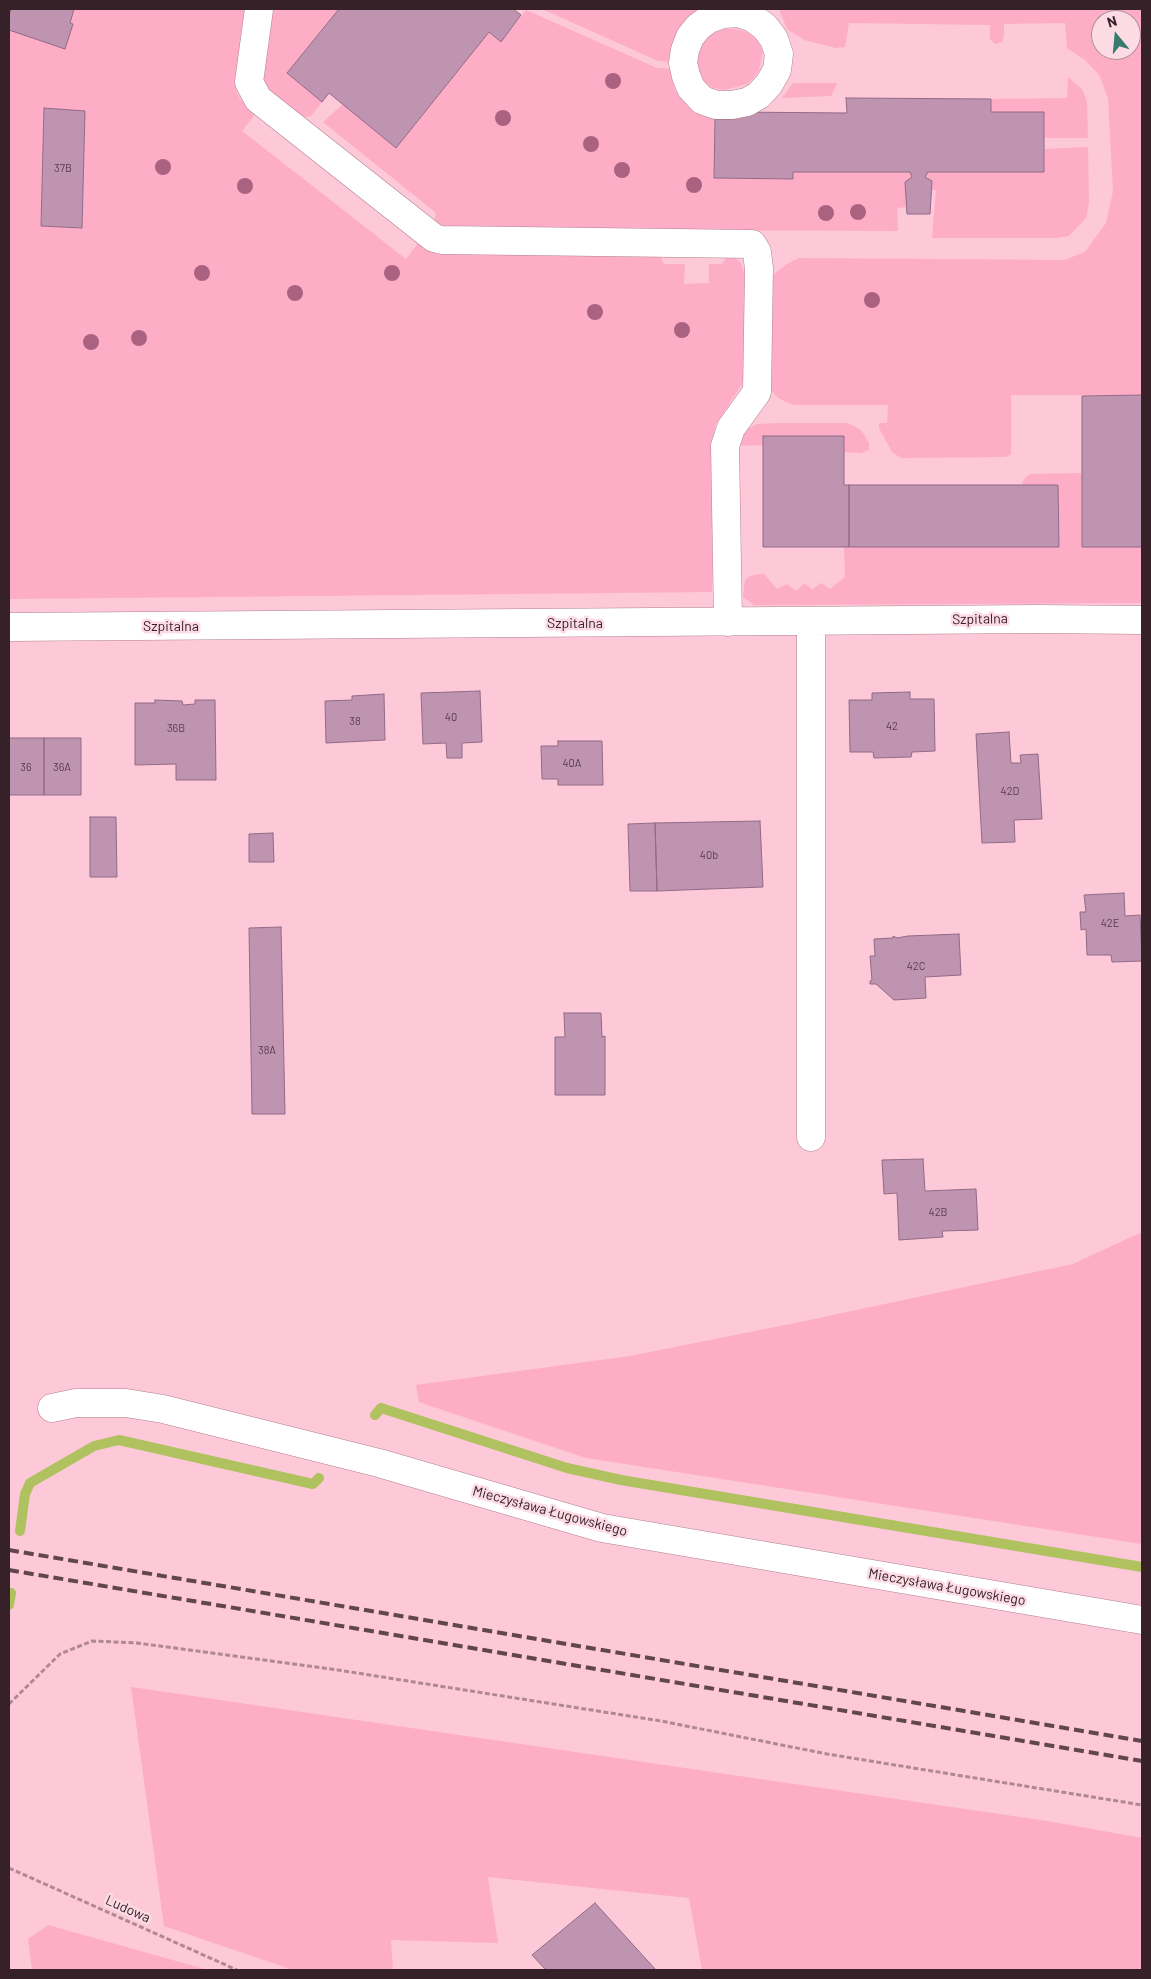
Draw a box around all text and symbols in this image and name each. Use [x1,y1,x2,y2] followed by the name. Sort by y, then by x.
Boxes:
[1091,10,1141,60] north arrow
[1105,12,1119,31] text: N
[54,161,72,175] house number: 37B
[952,610,1008,628] street label: Szpitalna
[547,615,603,631] street label: Szpitalna
[143,618,199,634] street label: Szpitalna
[445,710,457,724] house number: 40
[349,714,361,728] house number: 38
[886,719,898,733] house number: 42
[167,721,185,735] house number: 36B
[563,756,581,770] house number: 40A
[20,760,32,774] house number: 36
[53,760,71,774] house number: 36A
[1001,784,1019,798] house number: 42D
[700,848,718,862] house number: 40b
[1101,916,1119,930] house number: 42E
[907,959,925,973] house number: 42C
[258,1043,276,1057] house number: 38A
[929,1205,947,1219] house number: 42B
[471,1482,629,1540] street label: Mieczysława Ługowskiego
[867,1565,1027,1609] street label: Mieczysława Ługowskiego
[103,1892,153,1926] street label: Ludowa

